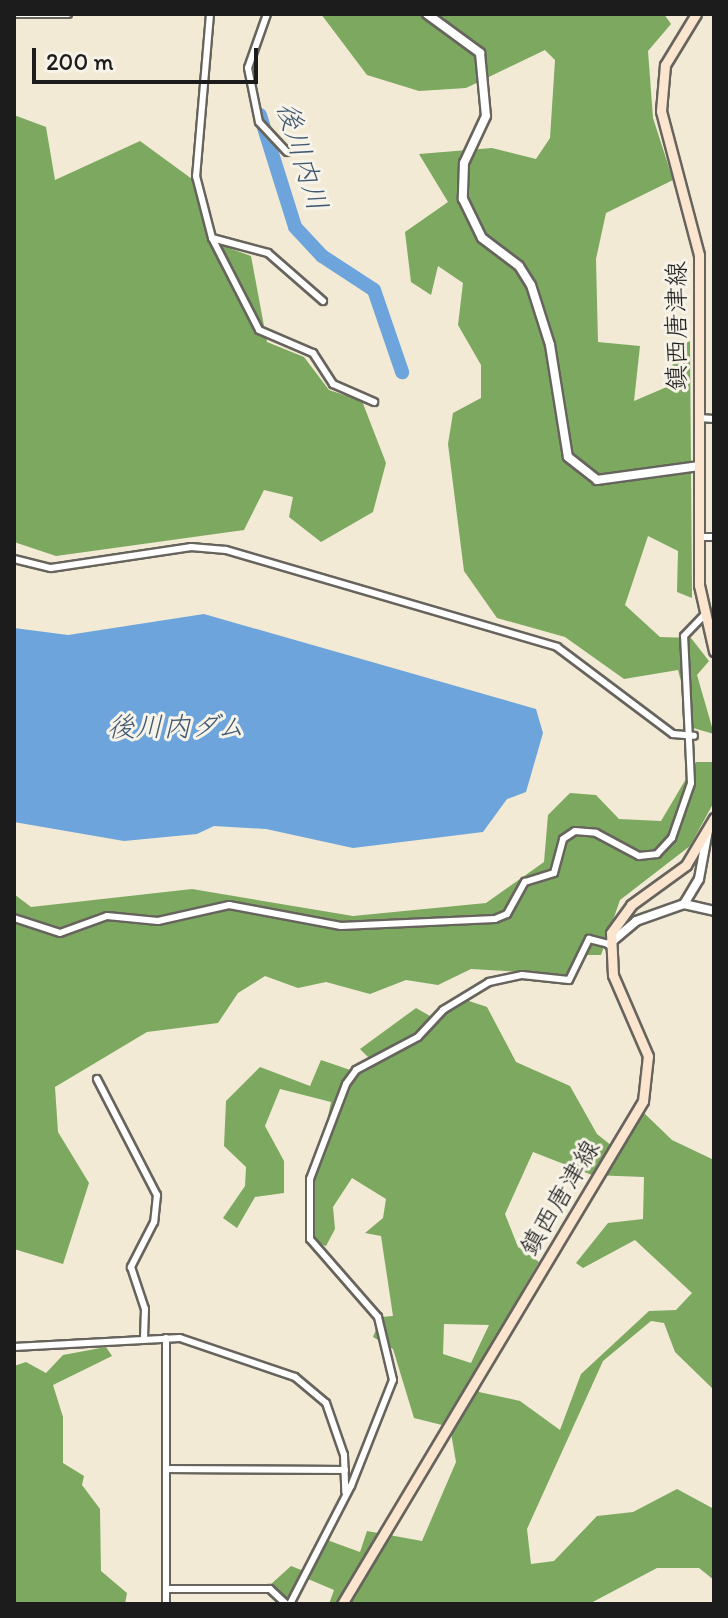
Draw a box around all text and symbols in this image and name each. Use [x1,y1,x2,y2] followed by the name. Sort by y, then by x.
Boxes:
[36,32,262,82] scale bar
[46,47,114,76] text: 200 m
[271,98,335,214] water label: 後川内川
[661,261,693,391] street label: 鎮西唐津線
[106,709,246,743] water label: 後川内ダム
[513,1134,607,1262] street label: 鎮西唐津線

